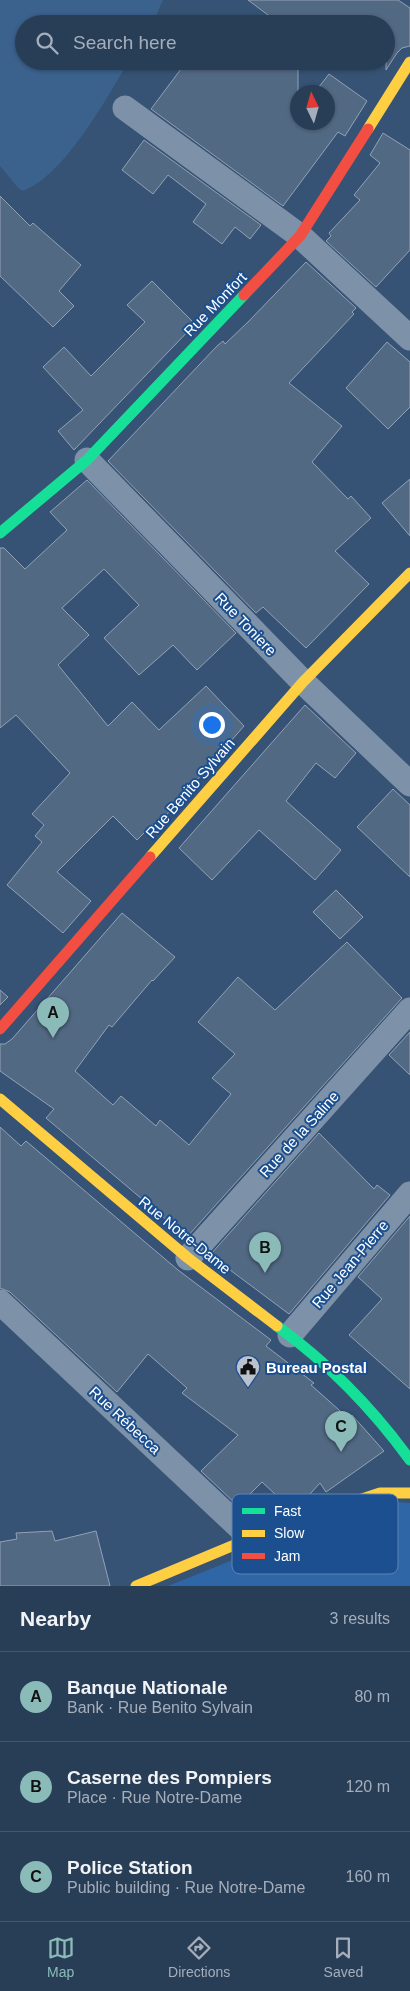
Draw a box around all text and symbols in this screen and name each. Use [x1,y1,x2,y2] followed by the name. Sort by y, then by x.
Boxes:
[15,15,395,70] search box
[33,29,61,57] icon: search
[73,32,177,53] text: Search here
[290,85,335,130] north arrow
[180,268,250,340] street label: Rue Monfort
[212,589,280,659] street label: Rue Toniere
[199,712,225,738] your location
[142,735,238,841] street label: Rue Benito Sylvain
[37,997,69,1038] pin: A
[256,1087,342,1181] street label: Rue de la Saline
[136,1193,234,1277] street label: Rue Notre-Dame
[308,1217,392,1311] street label: Rue Jean-Pierre
[249,1232,281,1273] pin: B
[235,1354,261,1388] public building icon: Bureau Postal
[266,1359,367,1376] place label: Bureau Postal
[86,1383,165,1458] street label: Rue Rébecca
[325,1411,357,1452] pin: C
[232,1494,398,1574] legend
[274,1503,301,1519] text: Fast
[274,1525,305,1541] text: Slow
[274,1548,300,1564] text: Jam
[20,1607,91,1630] text: Nearby
[330,1610,390,1627] text: 3 results
[67,1677,227,1698] text: Banque Nationale
[30,1688,42,1705] text: A
[354,1688,390,1705] text: 80 m
[67,1699,253,1716] text: Bank · Rue Benito Sylvain
[67,1767,272,1788] text: Caserne des Pompiers
[30,1778,42,1795] text: B
[346,1778,390,1795] text: 120 m
[67,1789,242,1806] text: Place · Rue Notre-Dame
[67,1857,193,1878] text: Police Station
[30,1868,42,1885] text: C
[346,1868,390,1885] text: 160 m
[67,1879,305,1896] text: Public building · Rue Notre-Dame
[47,1934,75,1980] tab: Map
[168,1934,230,1980] tab: Directions
[324,1934,363,1980] tab: Saved

